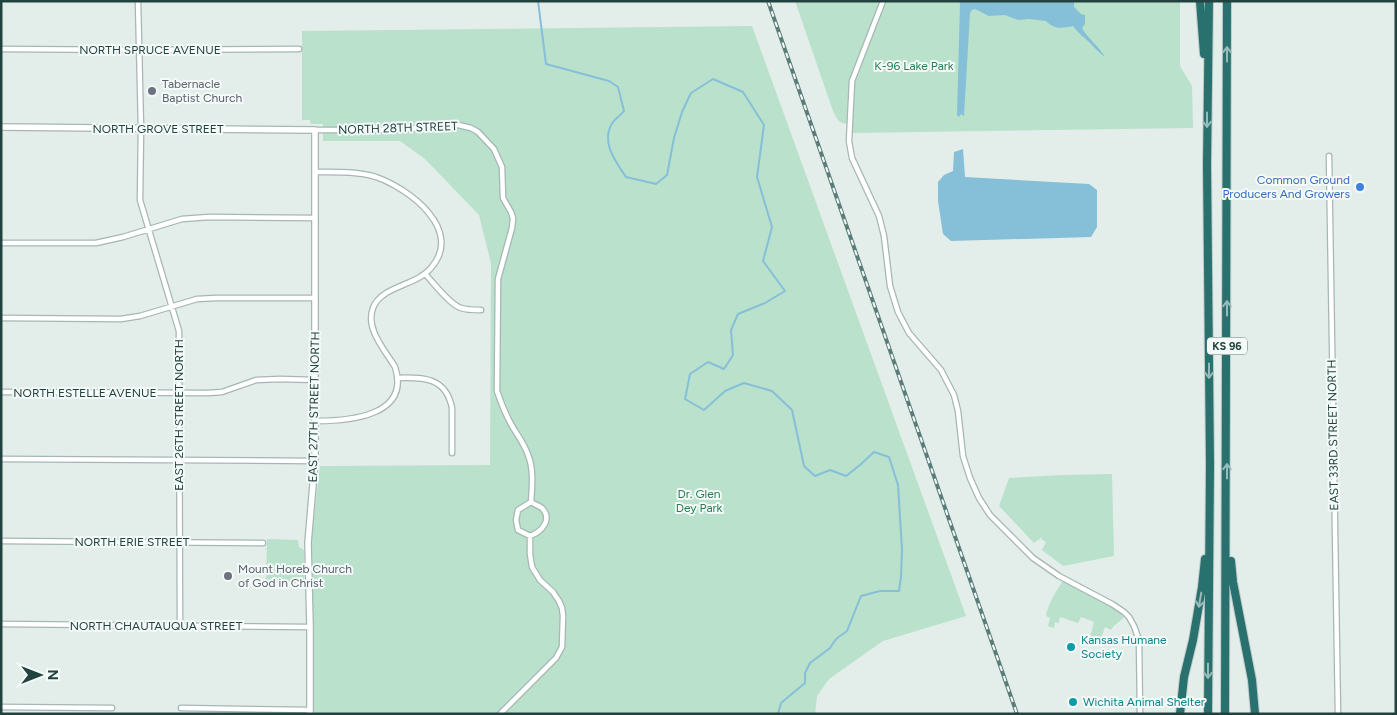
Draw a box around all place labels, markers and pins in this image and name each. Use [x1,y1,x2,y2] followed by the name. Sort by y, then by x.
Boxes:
[162,77,243,105] place label: Tabernacle Baptist Church
[146,85,158,97] marker: Tabernacle Baptist Church
[1222,173,1350,201] place label: Common Ground Producers And Growers
[1354,181,1366,193] marker: Common Ground Producers And Growers
[238,562,352,590] place label: Mount Horeb Church of God in Christ
[222,570,234,582] marker: Mount Horeb Church of God in Christ
[1081,633,1167,661] place label: Kansas Humane Society
[1065,641,1077,653] marker: Kansas Humane Society
[1083,695,1205,709] place label: Wichita Animal Shelter
[1067,696,1079,708] marker: Wichita Animal Shelter

